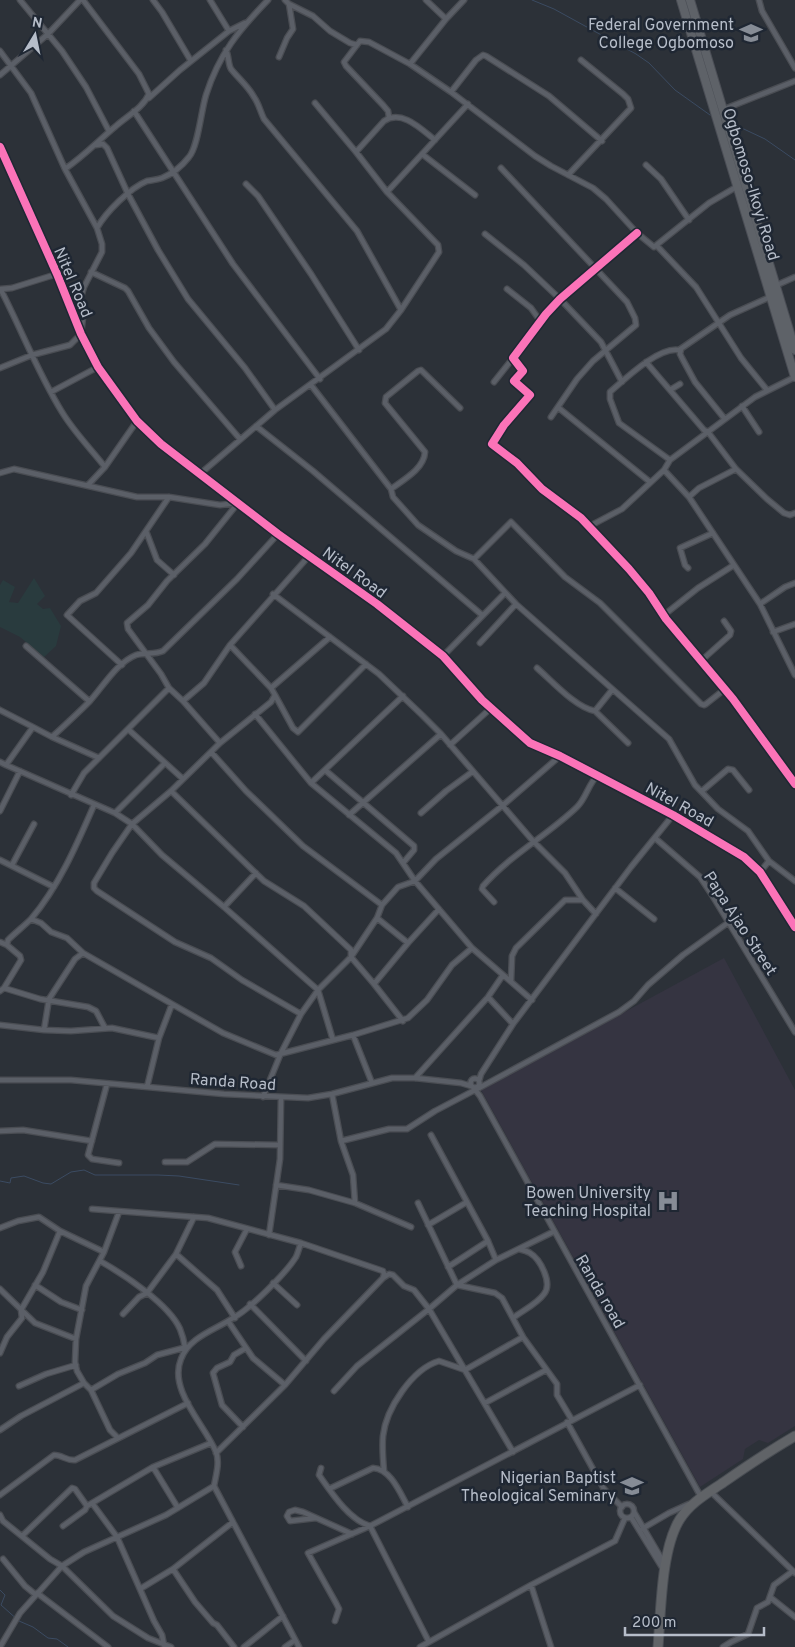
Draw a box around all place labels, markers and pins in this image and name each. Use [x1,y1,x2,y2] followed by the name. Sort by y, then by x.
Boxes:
[588,16,734,54] place label: Federal Government College Ogbomoso
[738,20,764,46] school or university icon: Federal Government College Ogbomoso
[524,1184,651,1222] place label: Bowen University Teaching Hospital
[655,1188,681,1214] hospital icon: Bowen University Teaching Hospital
[461,1469,616,1507] place label: Nigerian Baptist Theological Seminary
[619,1473,645,1499] school or university icon: Nigerian Baptist Theological Seminary

